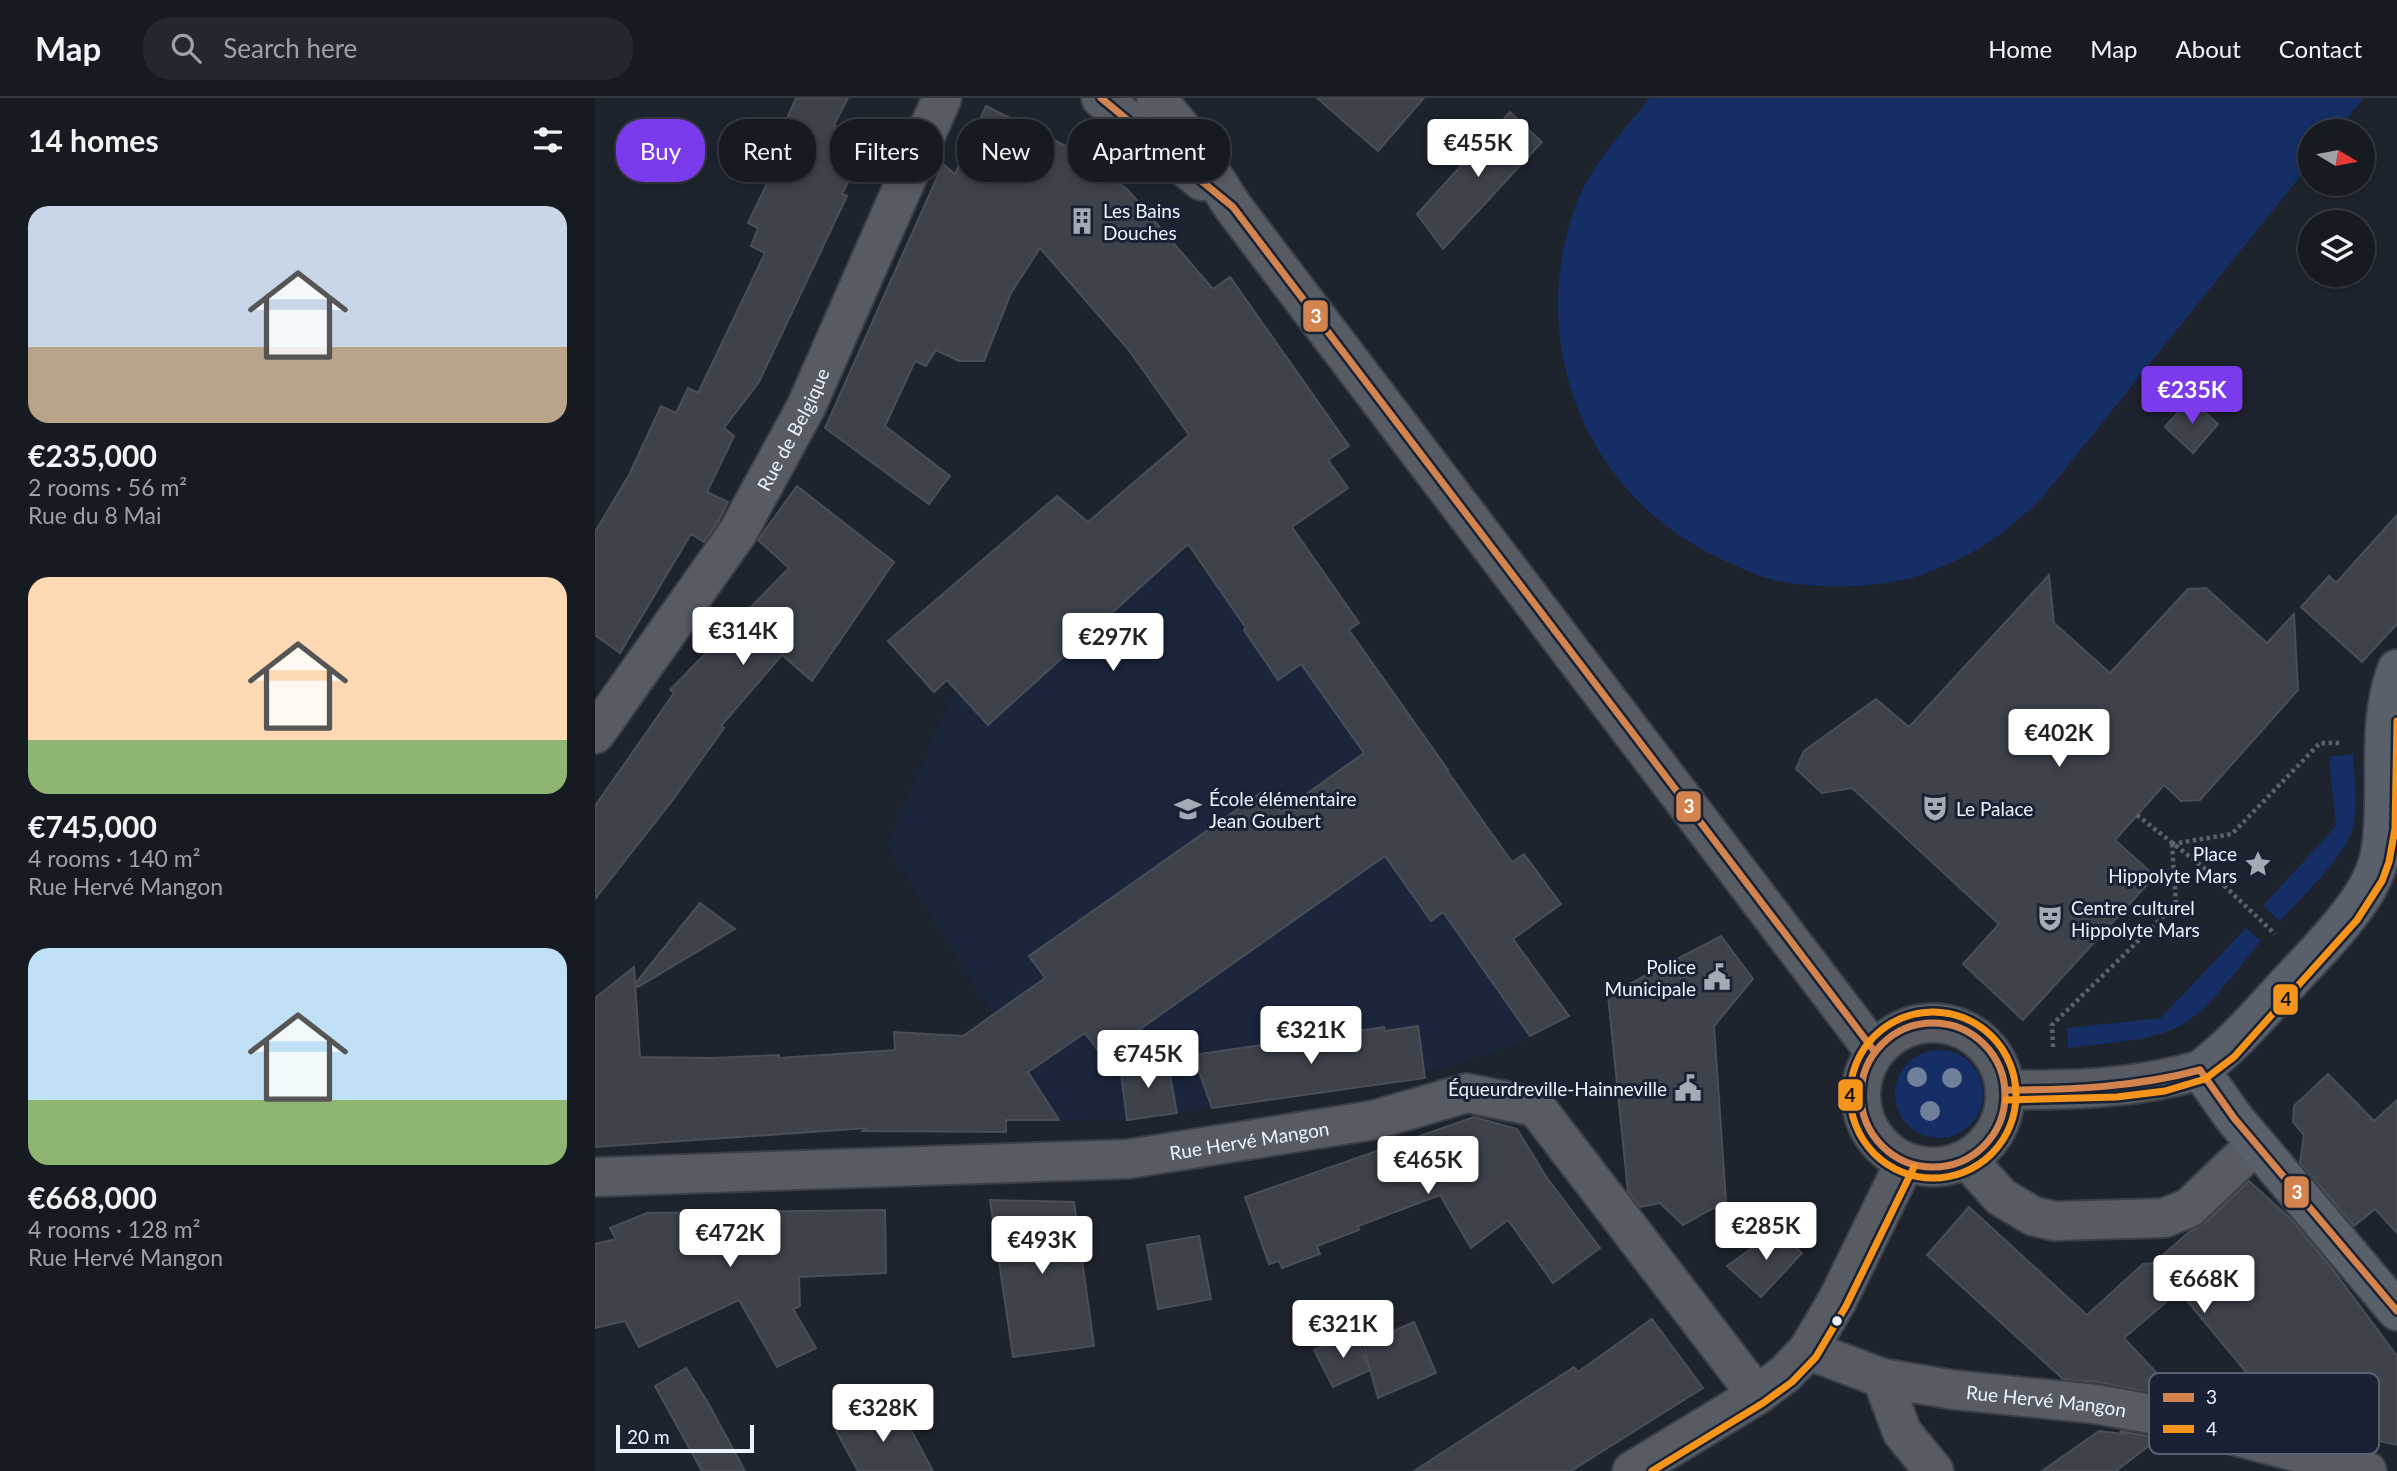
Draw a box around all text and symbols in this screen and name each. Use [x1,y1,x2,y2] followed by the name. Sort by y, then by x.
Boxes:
[143,17,633,80] search box
[35,28,101,68] text: Map
[167,29,205,67] icon: search
[223,32,357,64] text: Search here
[1988,34,2052,63] text: Home
[2090,34,2138,63] text: Map
[2176,34,2241,63] text: About
[2279,34,2362,63] text: Contact
[616,119,705,182] chip: Buy
[719,119,816,182] chip: Rent
[830,119,943,182] chip: Filters
[957,119,1054,182] chip: New
[1068,119,1230,182] chip: Apartment
[2298,119,2375,196] north arrow
[2298,119,2375,287] map controls
[1429,120,1527,179] pin: €455K
[529,121,567,159] icon: filters
[28,122,159,158] text: 14 homes
[1443,128,1513,156] text: €455K
[1103,199,1180,244] place label: Les Bains Douches
[1067,206,1097,236] building icon: Les Bains Douches
[2298,210,2375,287] button: layers
[235,252,361,378] icon: home
[1302,299,1329,333] line badge: 3
[1310,304,1322,327] text: 3
[751,364,833,494] street label: Rue de Belgique
[2143,366,2241,426] pin: €235K
[2157,375,2227,403] text: €235K
[28,437,157,473] text: €235,000
[28,473,187,501] text: 2 rooms · 56 m²
[28,501,162,529] text: Rue du 8 Mai
[694,608,792,667] pin: €314K
[1064,614,1162,673] pin: €297K
[708,616,778,644] text: €314K
[1078,622,1148,650] text: €297K
[235,623,361,749] icon: home
[2010,710,2108,769] pin: €402K
[2024,718,2094,746] text: €402K
[1209,787,1357,832] place label: École élémentaire Jean Goubert
[1675,790,1702,823] line badge: 3
[1920,793,1950,823] theatre icon: Le Palace
[1173,794,1203,824] school or university icon: École élémentaire Jean Goubert
[1683,794,1695,817] text: 3
[1956,797,2033,820] place label: Le Palace
[28,808,157,844] text: €745,000
[2108,842,2237,887] place label: Place Hippolyte Mars
[28,844,200,872] text: 4 rooms · 140 m²
[2243,849,2273,879] place icon: Place Hippolyte Mars
[28,872,223,900] text: Rue Hervé Mangon
[2071,896,2200,941] place label: Centre culturel Hippolyte Mars
[2035,903,2065,933] theatre icon: Centre culturel Hippolyte Mars
[1605,955,1696,1000] place label: Police Municipale
[1702,962,1732,992] public building icon: Police Municipale
[2272,983,2299,1016] line badge: 4
[2280,987,2292,1010] text: 4
[235,994,361,1120] icon: home
[1262,1006,1360,1066] pin: €321K
[1276,1015,1346,1043] text: €321K
[1099,1030,1197,1090] pin: €745K
[1113,1039,1183,1067] text: €745K
[1673,1073,1703,1103] public building icon: Équeurdreville-Hainneville
[1448,1077,1667,1100] place label: Équeurdreville-Hainneville
[1837,1078,1864,1112] line badge: 4
[1844,1083,1856,1106] text: 4
[1168,1116,1331,1164] street label: Rue Hervé Mangon
[1379,1136,1477,1196] pin: €465K
[1393,1145,1463,1173] text: €465K
[2283,1175,2310,1209] line badge: 3
[28,1179,157,1215] text: €668,000
[2291,1180,2303,1203] text: 3
[1717,1202,1815,1262] pin: €285K
[681,1210,779,1269] pin: €472K
[1731,1211,1801,1239] text: €285K
[28,1215,200,1243] text: 4 rooms · 128 m²
[993,1216,1091,1276] pin: €493K
[695,1218,765,1246] text: €472K
[1007,1225,1077,1253] text: €493K
[28,1243,223,1271] text: Rue Hervé Mangon
[2155,1256,2253,1315] pin: €668K
[2169,1264,2239,1292] text: €668K
[1294,1300,1392,1360] pin: €321K
[1308,1309,1378,1337] text: €321K
[1830,1314,1844,1328] unlabelled marker
[2149,1373,2379,1454] legend
[1965,1380,2128,1421] street label: Rue Hervé Mangon
[834,1384,932,1444] pin: €328K
[2206,1385,2217,1408] text: 3
[848,1393,918,1421] text: €328K
[2206,1417,2217,1440] text: 4
[616,1422,754,1454] scale bar
[627,1425,670,1448] text: 20 m

